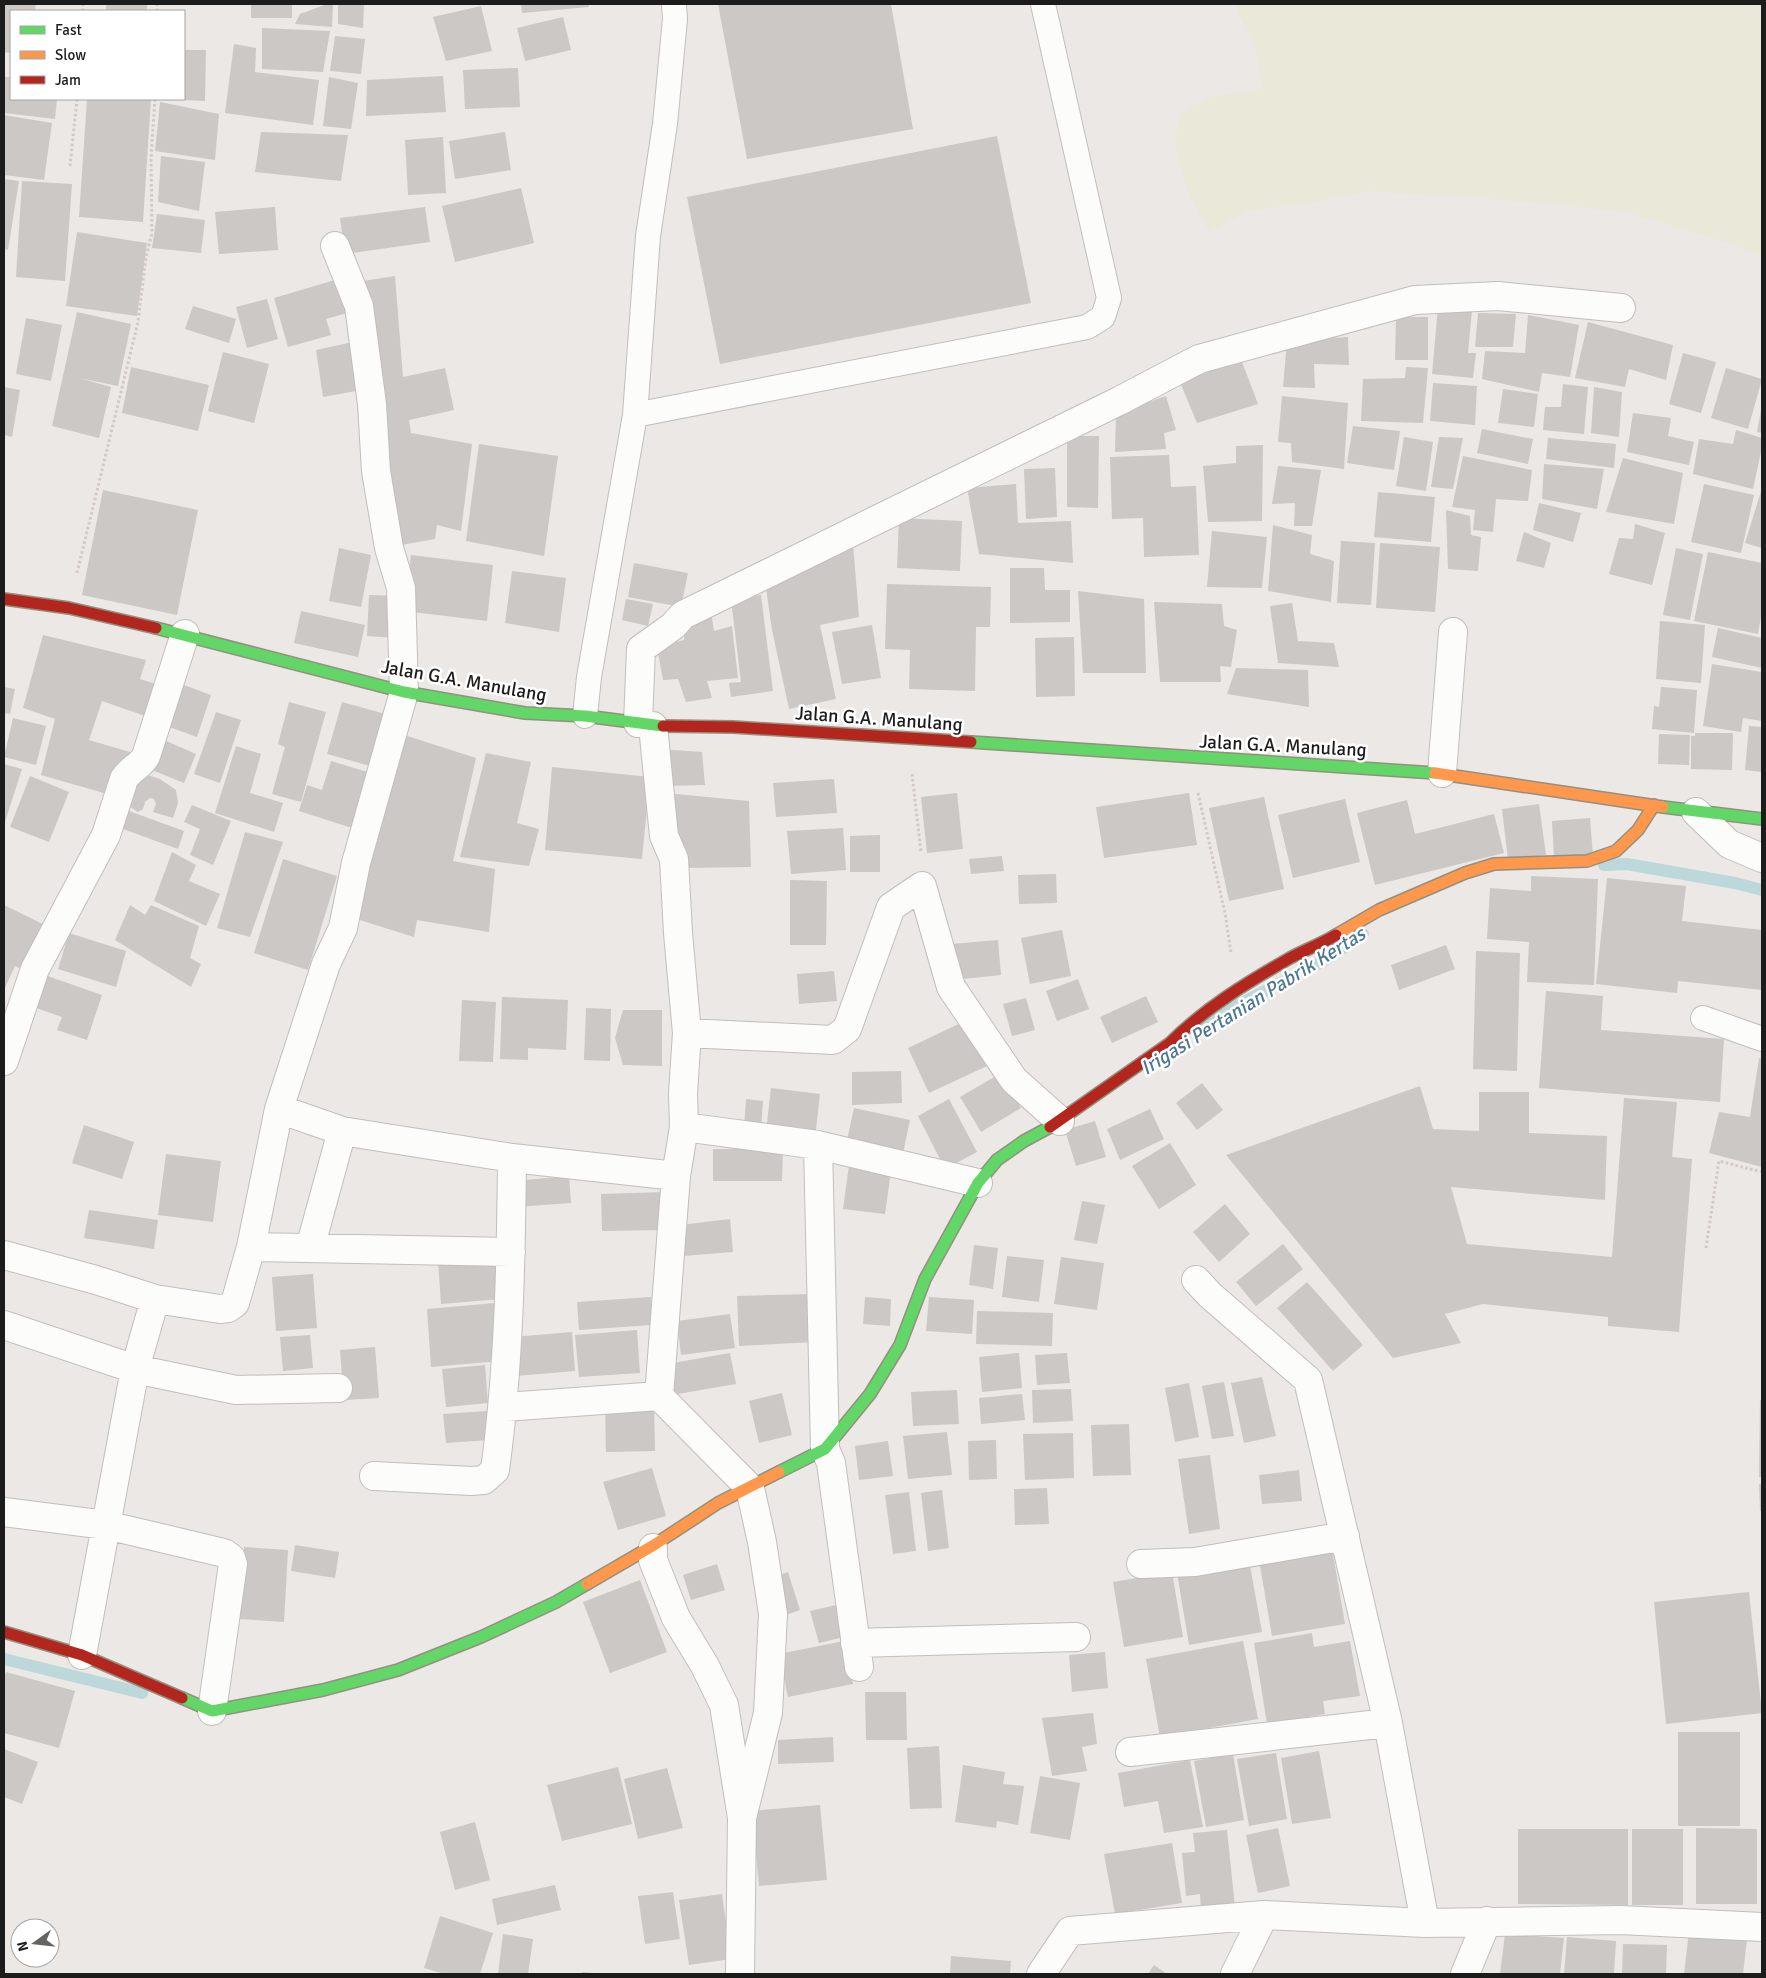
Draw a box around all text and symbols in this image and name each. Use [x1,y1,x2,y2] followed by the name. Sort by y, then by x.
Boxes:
[10,10,185,100] legend
[55,21,82,39] text: Fast
[55,46,86,64] text: Slow
[55,71,81,89] text: Jam
[379,655,549,707] street label: Jalan G.A. Manulang
[795,701,963,737] street label: Jalan G.A. Manulang
[1199,730,1367,762] street label: Jalan G.A. Manulang
[1136,920,1372,1081] water label: Irigasi Pertanian Pabrik Kertas
[10,1918,60,1968] north arrow
[13,1939,32,1953] text: N

